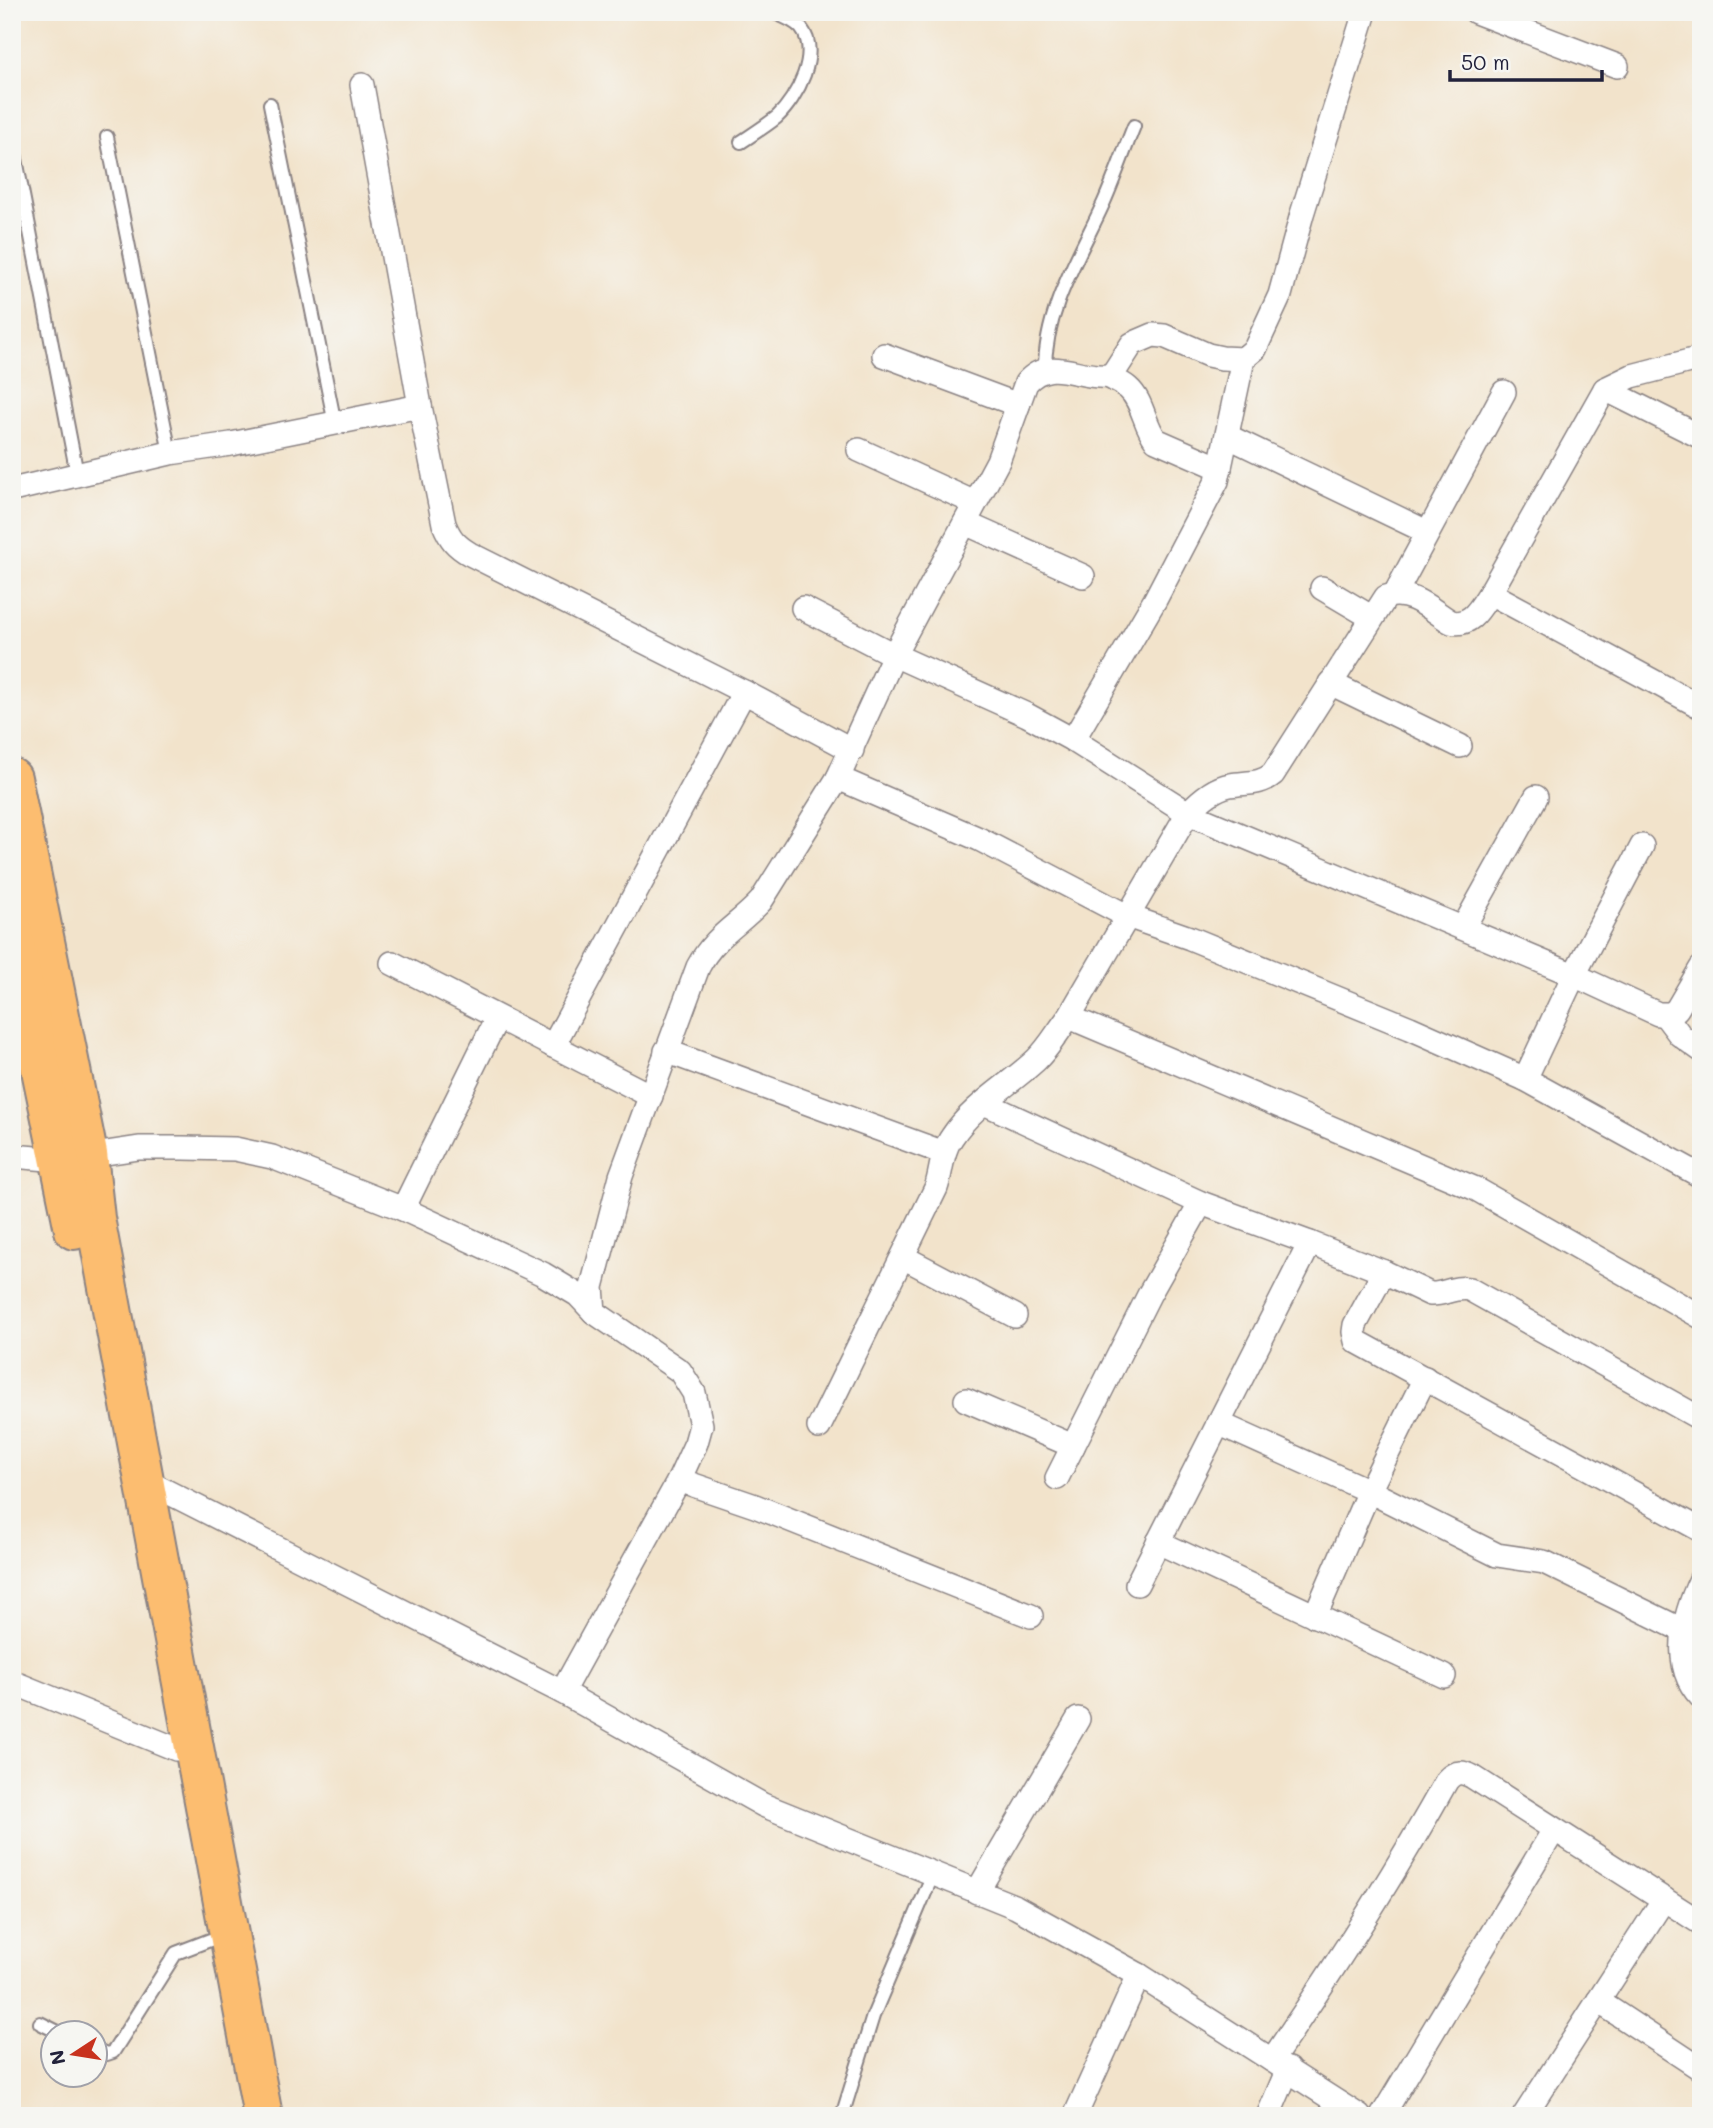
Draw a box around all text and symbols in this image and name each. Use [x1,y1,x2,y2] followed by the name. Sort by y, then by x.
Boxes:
[1450,38,1603,82] scale bar
[1461,48,1510,75] text: 50 m
[38,2020,108,2090] north arrow
[43,2048,71,2067] text: N

